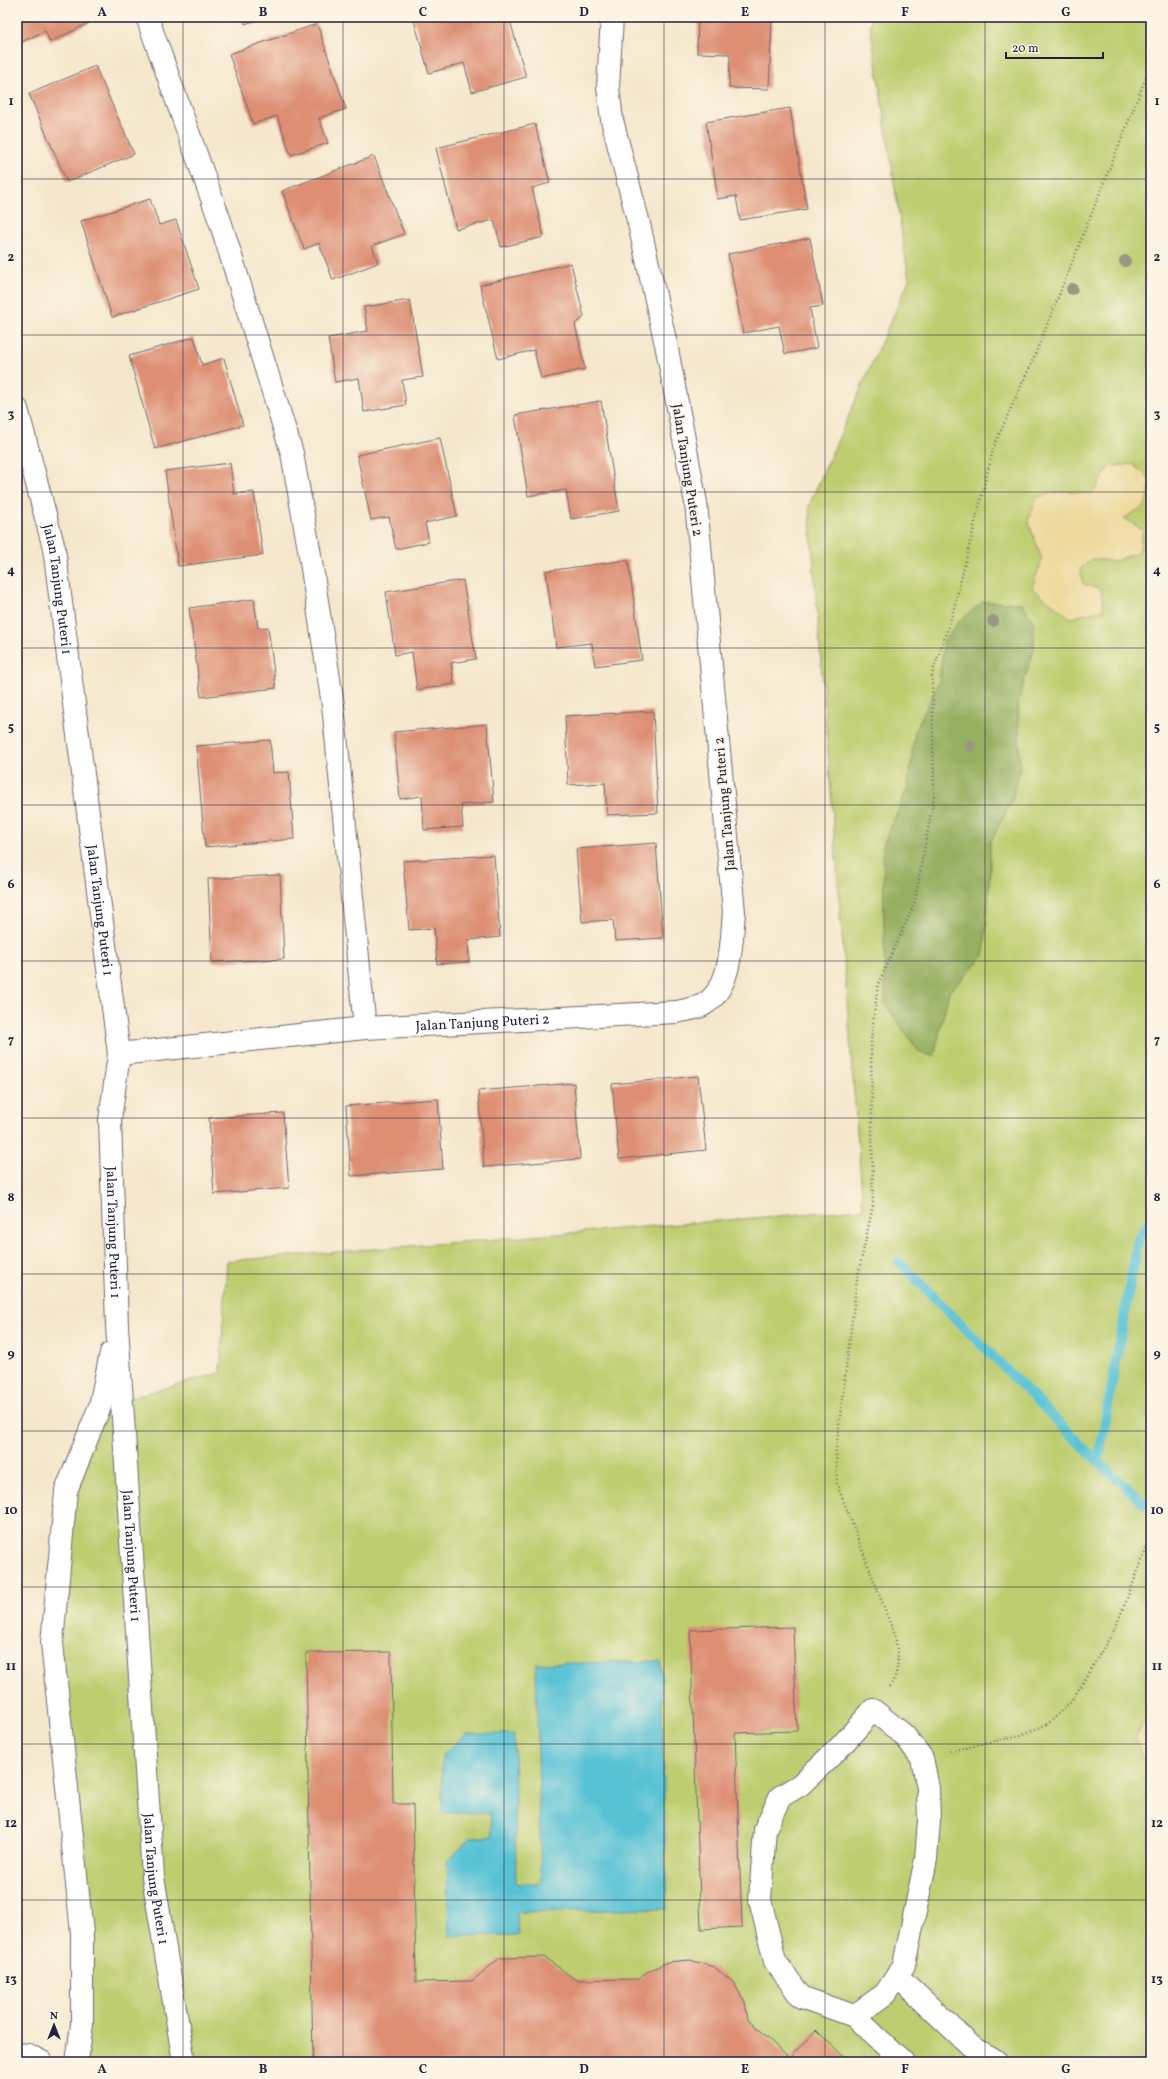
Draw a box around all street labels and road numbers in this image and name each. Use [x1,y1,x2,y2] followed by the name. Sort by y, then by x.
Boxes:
[667,402,706,538] street label: Jalan Tanjung Puteri 2
[37,522,76,656] street label: Jalan Tanjung Puteri 1
[710,736,741,872] street label: Jalan Tanjung Puteri 2
[81,844,117,977] street label: Jalan Tanjung Puteri 1
[415,1011,550,1036] street label: Jalan Tanjung Puteri 2
[101,1166,124,1299] street label: Jalan Tanjung Puteri 1
[117,1489,144,1622] street label: Jalan Tanjung Puteri 1
[138,1813,172,1946] street label: Jalan Tanjung Puteri 1

